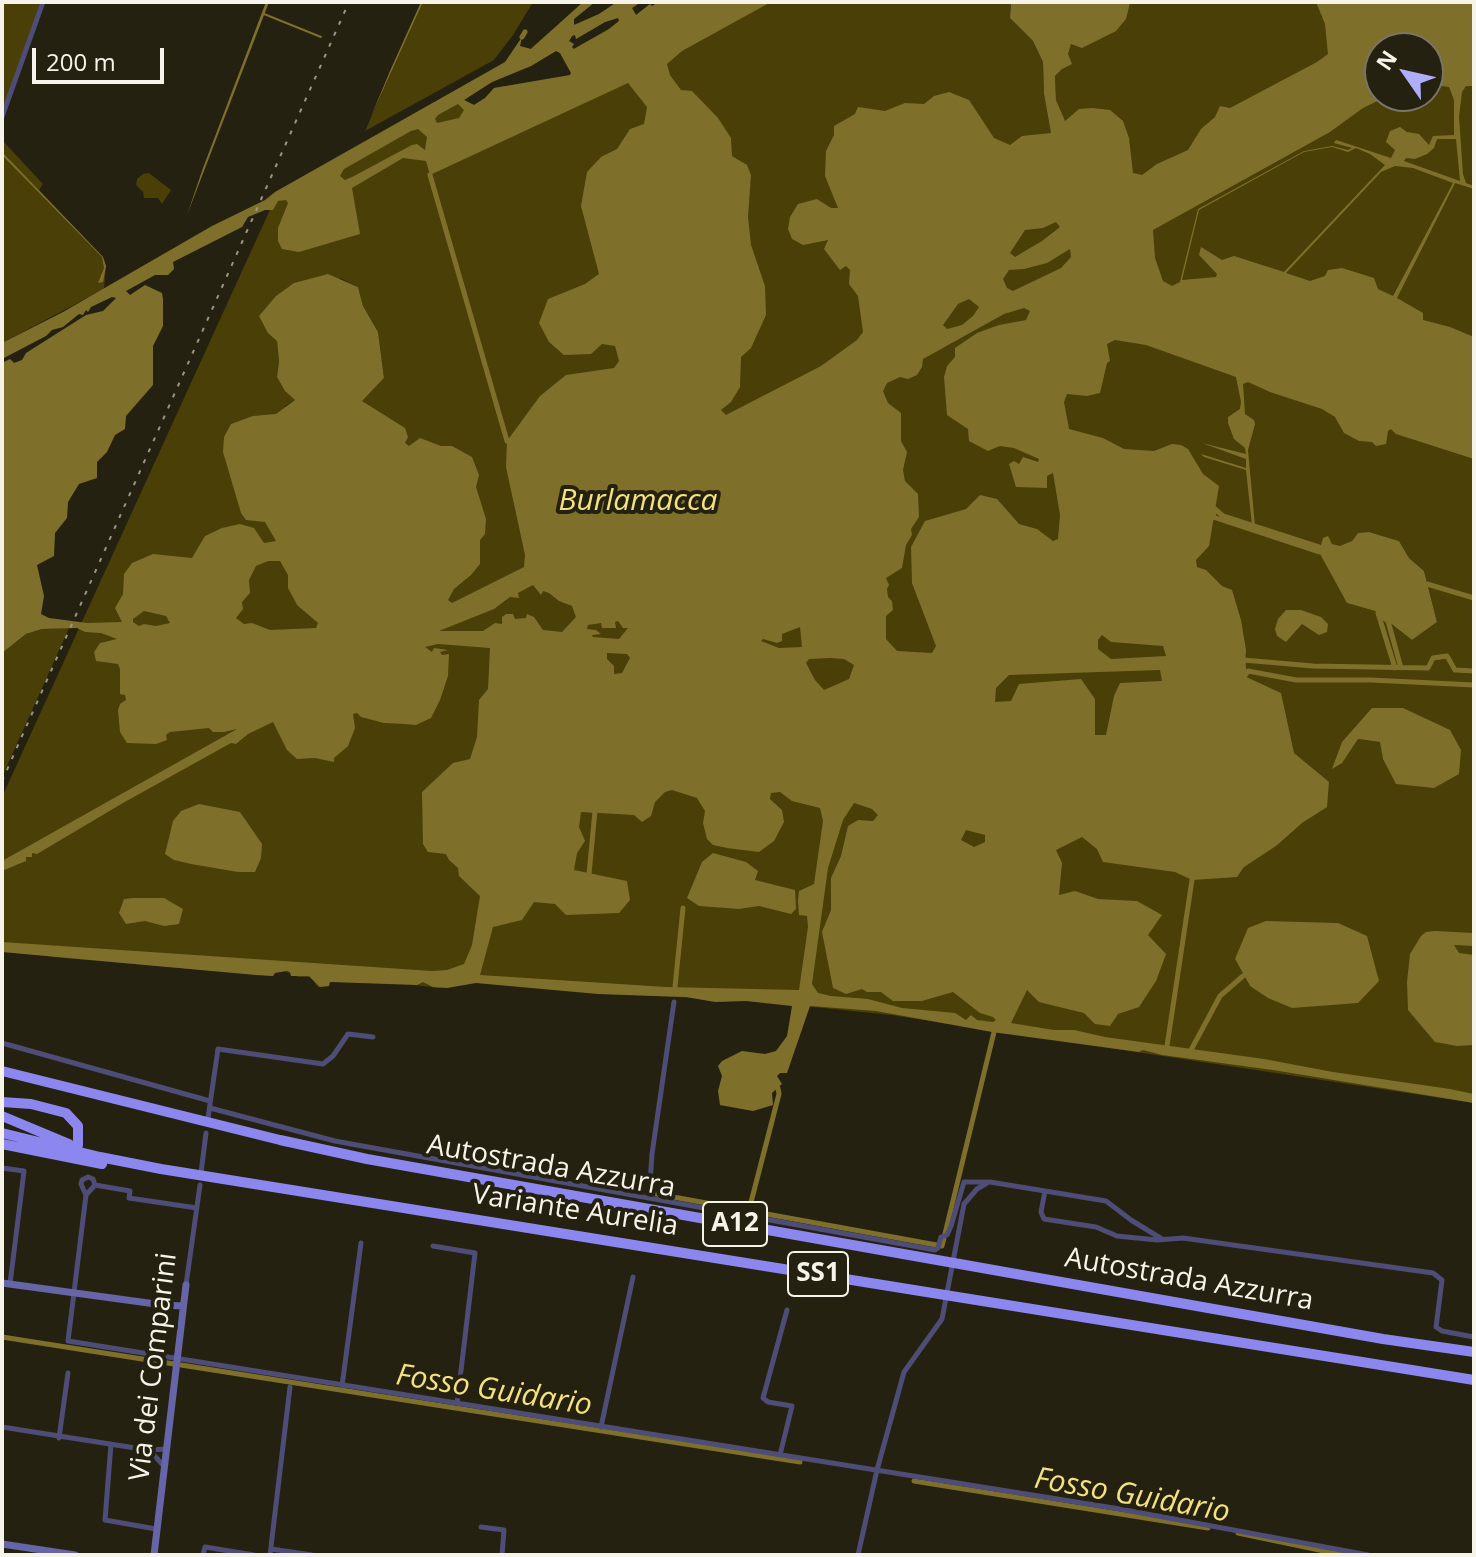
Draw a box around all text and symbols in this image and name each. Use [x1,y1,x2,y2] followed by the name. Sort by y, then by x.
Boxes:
[36,32,168,82] scale bar
[1364,32,1444,112] north arrow
[1368,44,1403,76] text: N
[46,45,116,78] text: 200 m
[559,483,717,519] water label: Burlamacca
[424,1129,678,1205] street label: Autostrada Azzurra
[470,1178,680,1244] street label: Variante Aurelia
[703,1202,767,1246] road number: A12
[1062,1242,1316,1318] street label: Autostrada Azzurra
[123,1251,185,1483] street label: Via dei Comparini
[788,1252,848,1296] road number: SS1
[394,1358,594,1424] water label: Fosso Guidario
[1032,1461,1232,1531] water label: Fosso Guidario

